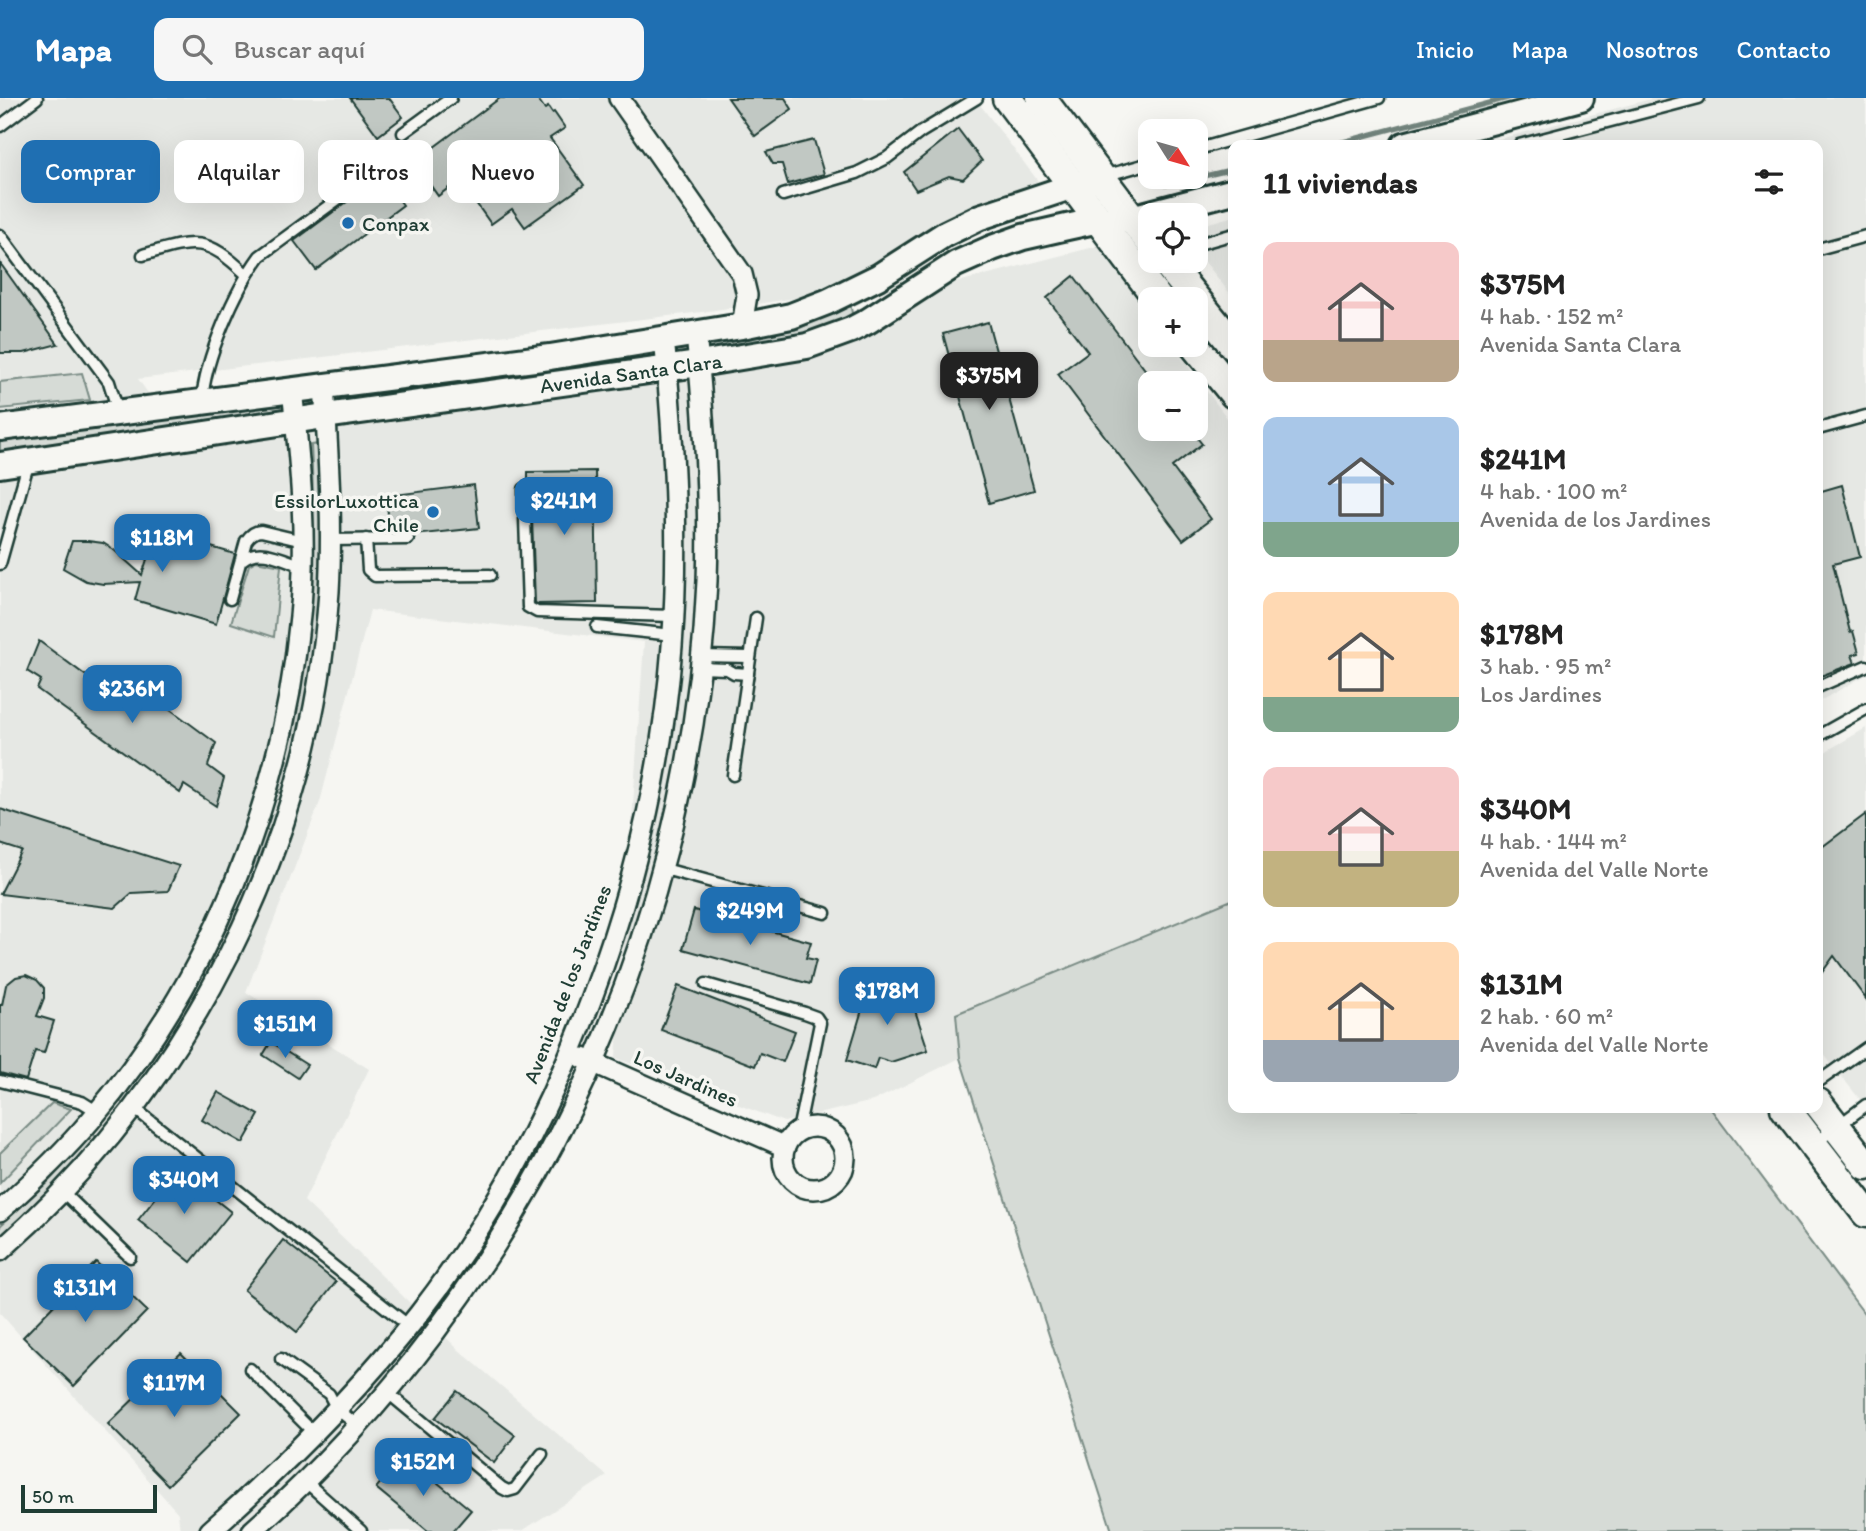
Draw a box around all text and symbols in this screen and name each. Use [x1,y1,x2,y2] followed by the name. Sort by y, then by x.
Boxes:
[154,18,644,81] search box
[35,30,112,69] text: Mapa
[178,30,216,68] icon: search
[234,33,365,65] text: Buscar aquí
[1416,35,1474,64] text: Inicio
[1512,35,1568,64] text: Mapa
[1606,35,1698,64] text: Nosotros
[1736,35,1831,64] text: Contacto
[1138,119,1208,189] north arrow
[1138,119,1208,441] map controls
[21,140,160,203] chip: Comprar
[174,140,304,203] chip: Alquilar
[318,140,433,203] chip: Filtros
[447,140,559,203] chip: Nuevo
[1750,163,1788,201] icon: filters
[1263,164,1418,201] text: 11 viviendas
[1138,203,1208,273] button: locate
[362,211,430,236] place label: Conpax
[340,215,356,231] marker: Conpax
[1480,265,1566,302] text: $375M
[1319,270,1403,354] icon: home
[1138,287,1208,357] button: +
[1480,302,1623,330] text: 4 hab. · 152 m²
[1480,330,1681,358] text: Avenida Santa Clara
[538,348,724,398] street label: Avenida Santa Clara
[940,352,1038,412] pin: $375M
[956,361,1022,389] text: $375M
[1138,371,1208,441] button: −
[1480,440,1567,477] text: $241M
[1319,445,1403,529] icon: home
[1480,477,1628,505] text: 4 hab. · 100 m²
[515,478,613,537] pin: $241M
[531,486,597,514] text: $241M
[274,488,419,537] place label: EssilorLuxottica Chile
[425,504,441,520] marker: EssilorLuxottica Chile
[1480,505,1711,533] text: Avenida de los Jardines
[113,514,211,574] pin: $118M
[130,523,194,551] text: $118M
[1480,615,1564,652] text: $178M
[1319,620,1403,704] icon: home
[1480,652,1611,680] text: 3 hab. · 95 m²
[83,666,181,725] pin: $236M
[99,674,165,702] text: $236M
[1480,680,1602,708] text: Los Jardines
[1480,790,1572,827] text: $340M
[1319,795,1403,879] icon: home
[1480,827,1627,855] text: 4 hab. · 144 m²
[1480,855,1709,883] text: Avenida del Valle Norte
[518,881,616,1087] street label: Avenida de los Jardines
[701,888,799,947] pin: $249M
[716,896,784,924] text: $249M
[1480,965,1563,1002] text: $131M
[838,968,936,1027] pin: $178M
[1319,970,1403,1054] icon: home
[855,976,919,1004] text: $178M
[236,1000,334,1060] pin: $151M
[1480,1002,1613,1030] text: 2 hab. · 60 m²
[253,1009,317,1037] text: $151M
[1480,1030,1709,1058] text: Avenida del Valle Norte
[630,1044,742,1112] street label: Los Jardines
[135,1156,233,1216] pin: $340M
[149,1165,219,1193] text: $340M
[36,1264,134,1324] pin: $131M
[53,1273,117,1301] text: $131M
[125,1360,223,1419] pin: $117M
[143,1368,205,1396] text: $117M
[374,1438,472,1498] pin: $152M
[391,1447,455,1475] text: $152M
[21,1482,158,1514] scale bar
[32,1485,74,1508] text: 50 m

